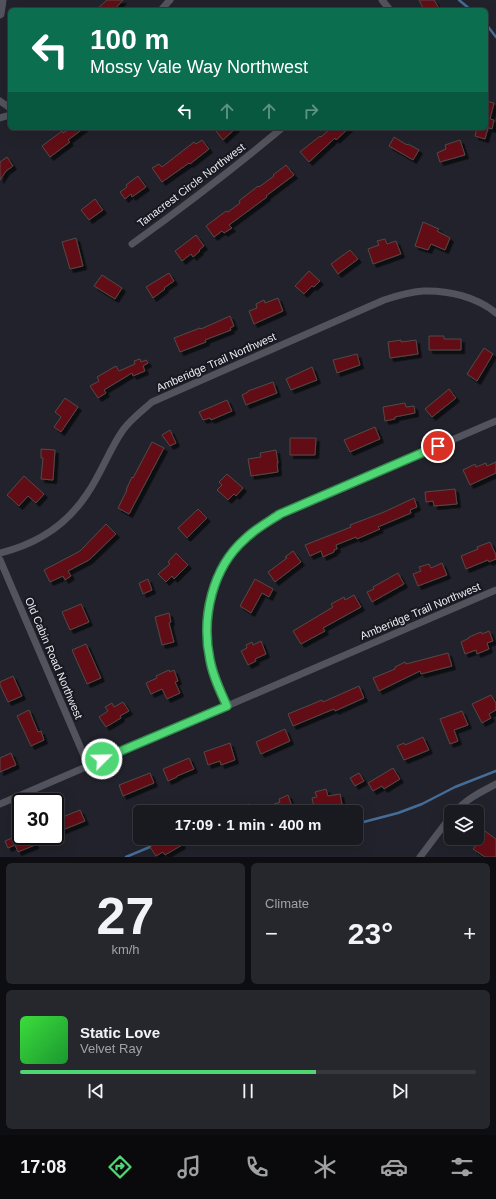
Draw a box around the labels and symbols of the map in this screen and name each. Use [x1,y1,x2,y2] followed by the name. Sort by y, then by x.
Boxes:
[135,141,247,229] street label: Tanacrest Circle Northwest
[154,330,278,394] street label: Amberidge Trail Northwest
[421,429,455,463] pin
[358,580,482,642] street label: Amberidge Trail Northwest
[23,595,85,721] street label: Old Cabin Road Northwest
[81,738,123,780] position arrow
[12,793,64,845] speed limit sign: 30

